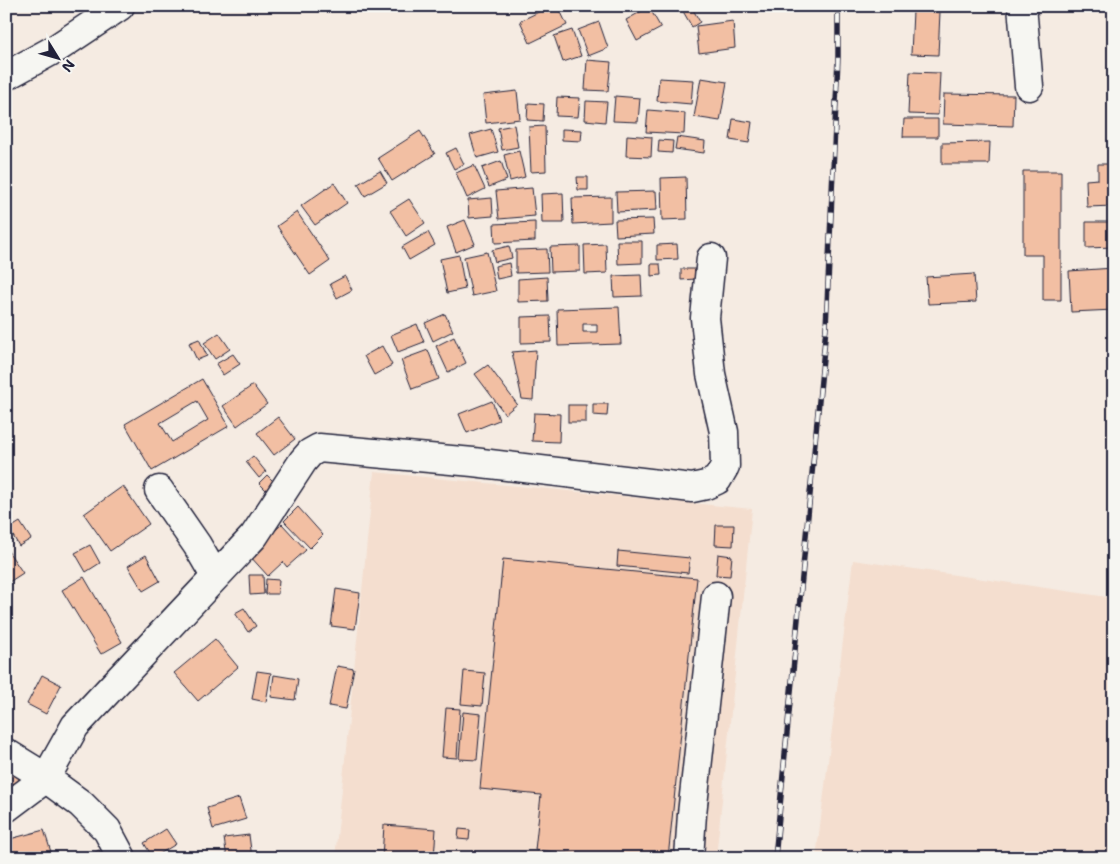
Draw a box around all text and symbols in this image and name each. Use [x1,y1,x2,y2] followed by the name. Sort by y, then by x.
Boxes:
[32,32,82,82] north arrow
[58,56,79,76] text: N

